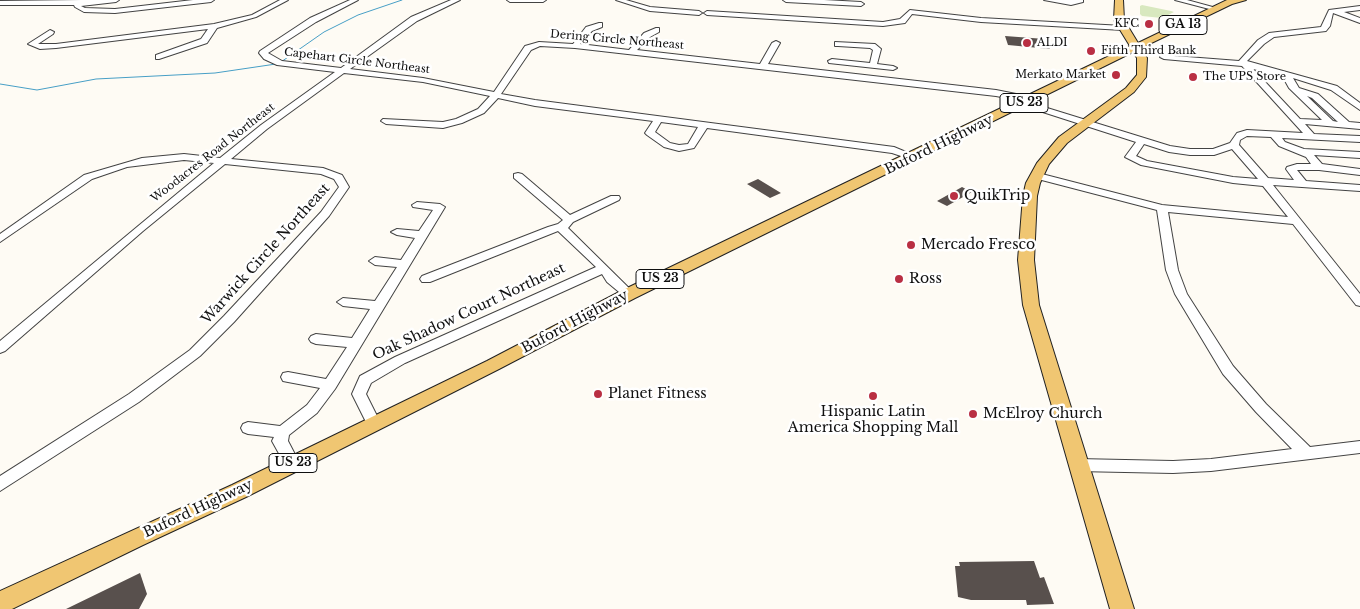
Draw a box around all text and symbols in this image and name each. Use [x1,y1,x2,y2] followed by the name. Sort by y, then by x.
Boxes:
[1159,16,1207,34] road number: GA 13
[1114,17,1139,31] place label: KFC
[1143,18,1155,30] marker: KFC
[550,28,684,52] street label: Dering Circle Northeast
[1037,36,1068,50] place label: ALDI
[1021,37,1033,49] marker: ALDI
[1101,44,1196,58] place label: Fifth Third Bank
[1085,45,1097,57] marker: Fifth Third Bank
[283,46,431,76] street label: Capehart Circle Northeast
[1015,68,1106,82] place label: Merkato Market
[1110,69,1122,81] marker: Merkato Market
[1203,70,1286,84] place label: The UPS Store
[1187,71,1199,83] marker: The UPS Store
[1000,94,1048,112] road number: US 23
[149,101,277,205] street label: Woodacres Road Northeast
[882,111,996,179] street label: Buford Highway
[198,180,334,328] street label: Warwick Circle Northeast
[964,188,1030,204] place label: QuikTrip
[948,190,960,202] marker: QuikTrip
[921,237,1035,253] place label: Mercado Fresco
[905,239,917,251] marker: Mercado Fresco
[370,260,568,364] street label: Oak Shadow Court Northeast
[636,270,684,288] road number: US 23
[909,271,942,287] place label: Ross
[893,273,905,285] marker: Ross
[519,287,631,357] street label: Buford Highway
[608,386,707,402] place label: Planet Fitness
[592,388,604,400] marker: Planet Fitness
[867,390,879,402] marker: Hispanic Latin America Shopping Mall
[788,404,958,437] place label: Hispanic Latin America Shopping Mall
[983,406,1102,422] place label: McElroy Church
[967,408,979,420] marker: McElroy Church
[269,453,317,472] road number: US 23
[141,476,255,542] street label: Buford Highway

